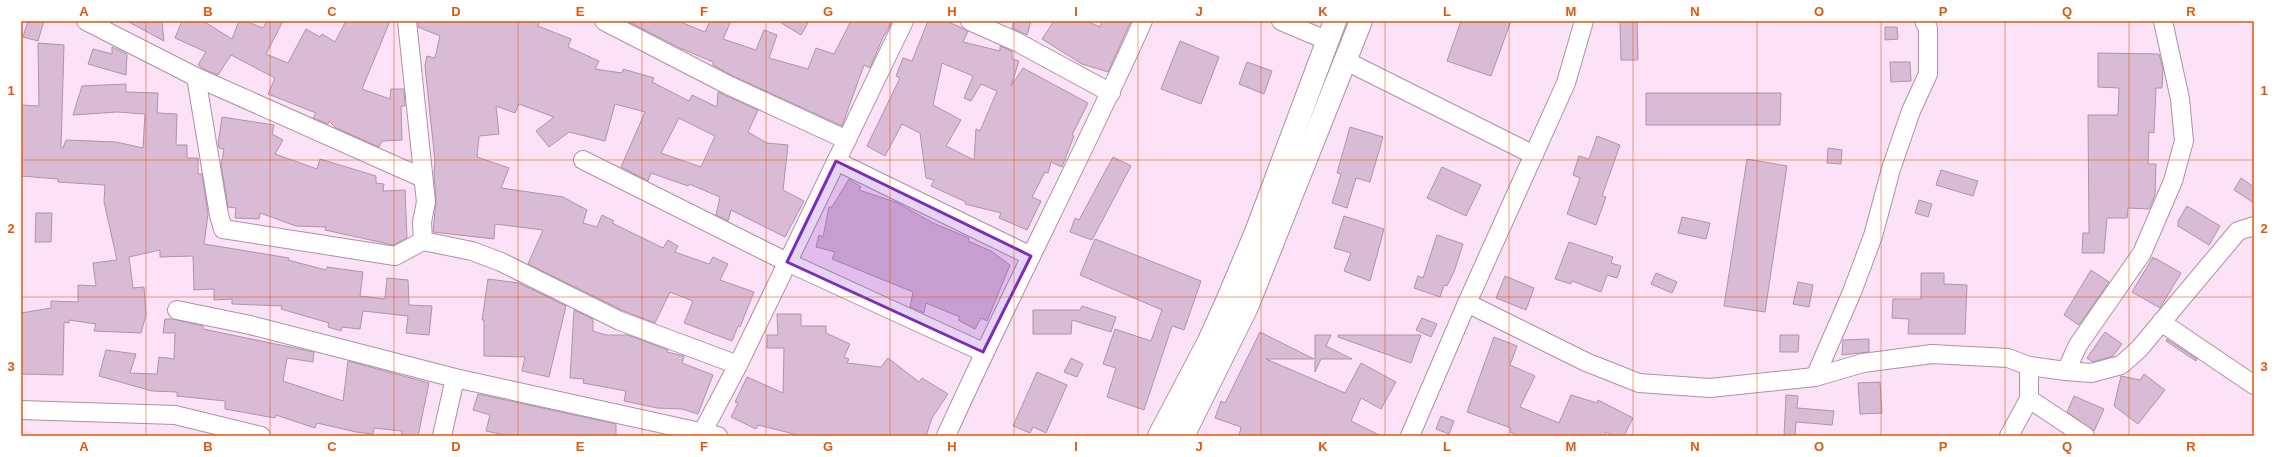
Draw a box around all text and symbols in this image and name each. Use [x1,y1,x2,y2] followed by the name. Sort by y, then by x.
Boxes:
[79,4,89,19] text: A
[203,4,213,19] text: B
[327,4,337,19] text: C
[451,4,461,19] text: D
[576,4,585,19] text: E
[700,4,708,19] text: F
[823,4,833,19] text: G
[947,4,957,19] text: H
[1074,4,1078,19] text: I
[1195,4,1203,19] text: J
[1318,4,1328,19] text: K
[1443,4,1451,19] text: L
[1566,4,1576,19] text: M
[1690,4,1700,19] text: N
[1814,4,1824,19] text: O
[1939,4,1948,19] text: P
[2062,4,2072,19] text: Q
[2186,4,2196,19] text: R
[7,83,15,98] text: 1
[2260,83,2268,98] text: 1
[7,221,15,236] text: 2
[2260,221,2268,236] text: 2
[7,359,15,374] text: 3
[2260,359,2268,374] text: 3
[79,439,89,454] text: A
[203,439,213,454] text: B
[327,439,337,454] text: C
[451,439,461,454] text: D
[576,439,585,454] text: E
[700,439,708,454] text: F
[823,439,833,454] text: G
[947,439,957,454] text: H
[1074,439,1078,454] text: I
[1195,439,1203,454] text: J
[1318,439,1328,454] text: K
[1443,439,1451,454] text: L
[1566,439,1576,454] text: M
[1690,439,1700,454] text: N
[1814,439,1824,454] text: O
[1939,439,1948,454] text: P
[2062,439,2072,454] text: Q
[2186,439,2196,454] text: R

